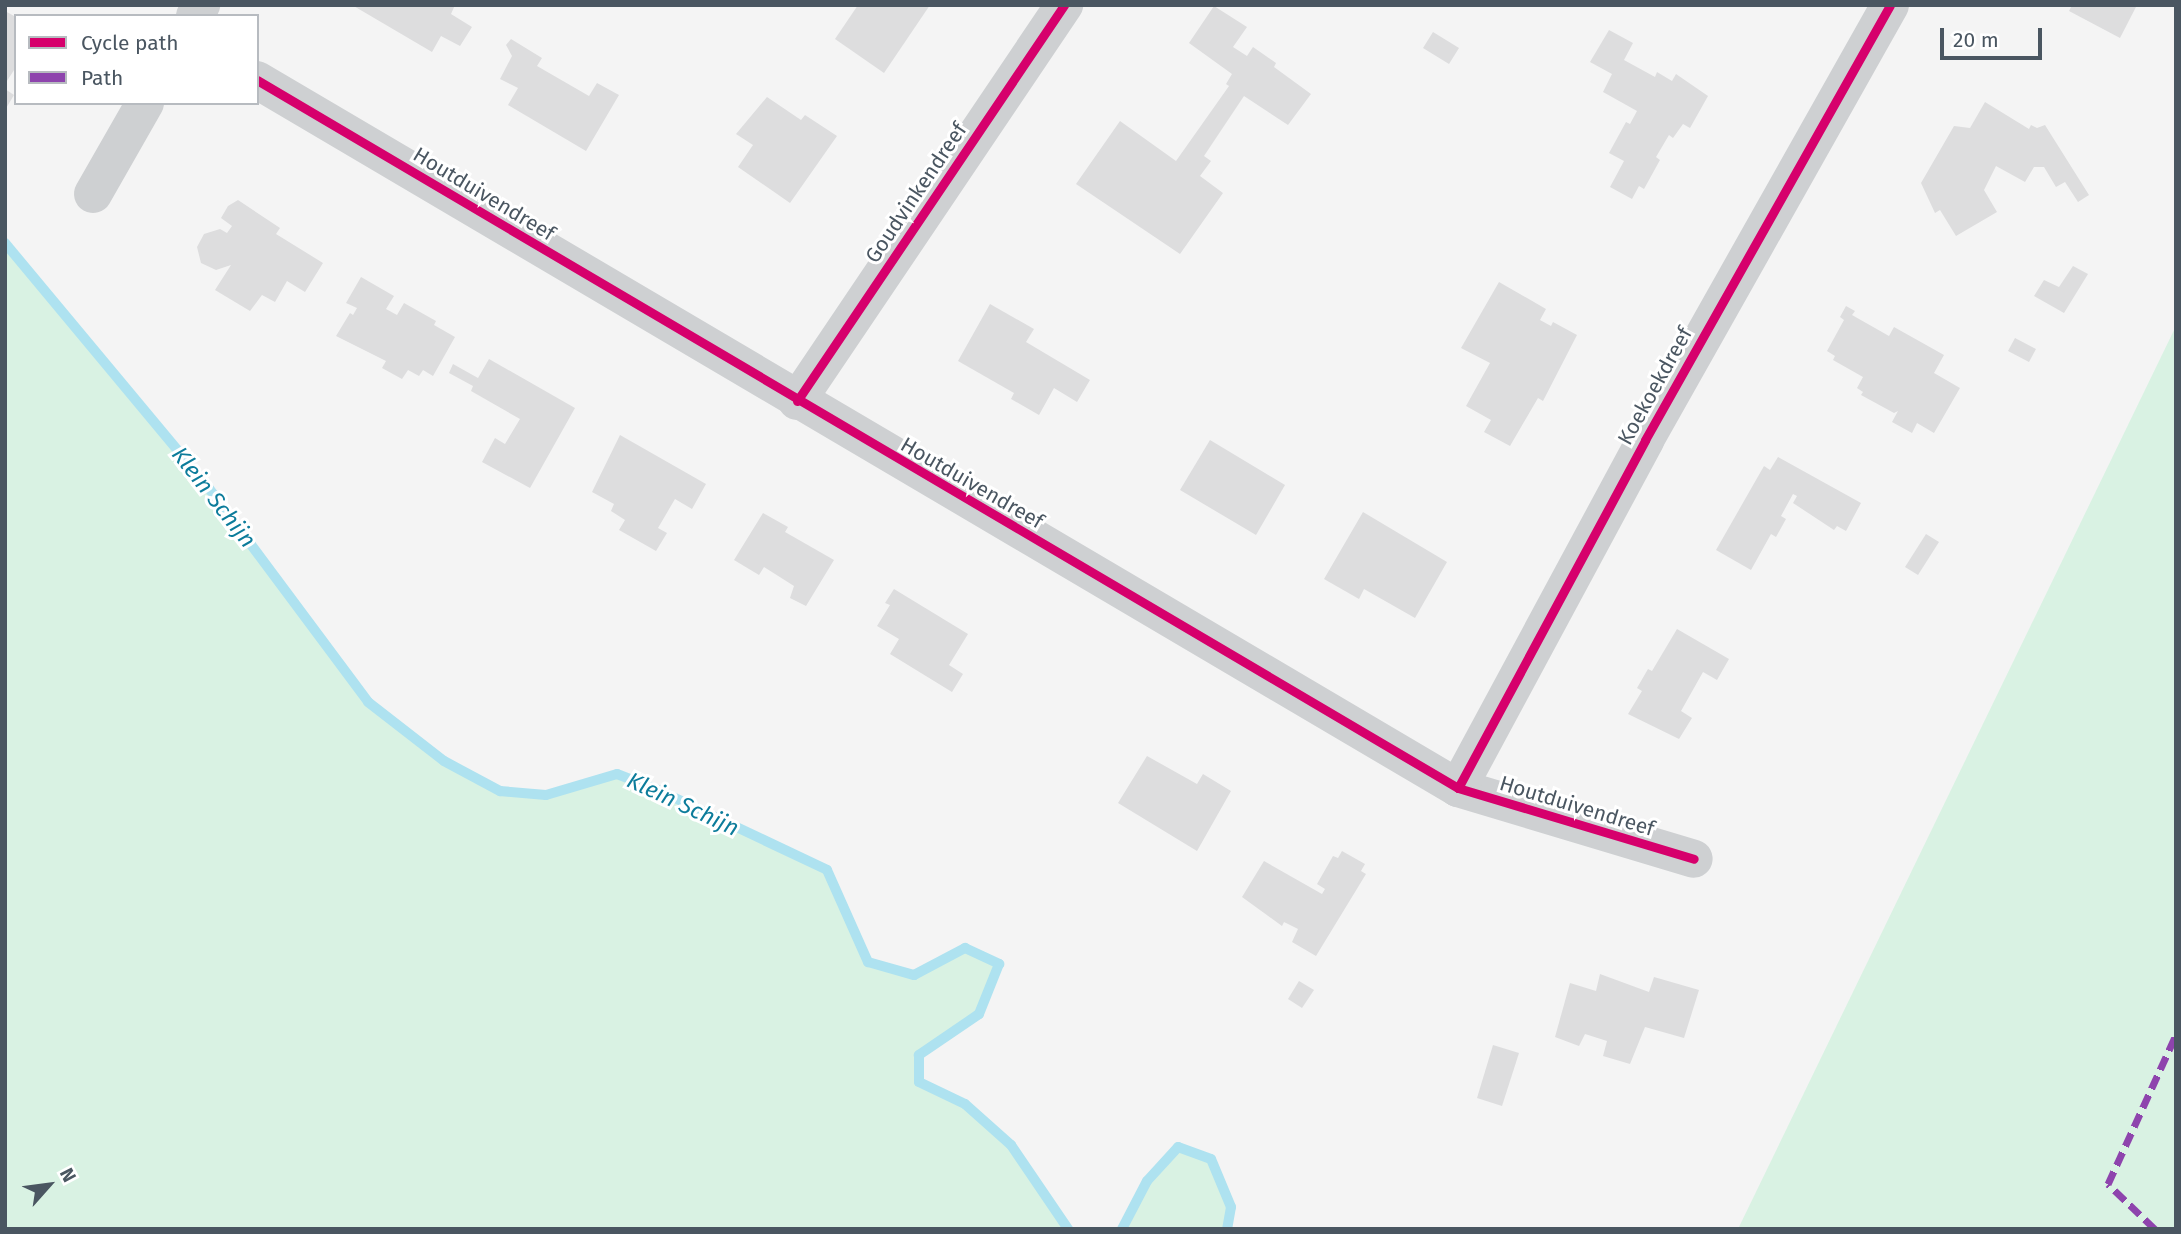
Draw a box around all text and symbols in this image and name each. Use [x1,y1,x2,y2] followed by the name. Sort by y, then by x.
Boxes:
[14,14,259,105] legend
[1943,14,2044,58] scale bar
[1953,27,1999,53] text: 20 m
[81,30,179,56] text: Cycle path
[81,65,123,91] text: Path
[860,118,972,268] street label: Goudvinkendreef
[409,142,559,246] street label: Houtduivendreef
[1612,323,1698,449] street label: Koekoekdreef
[896,432,1048,534] street label: Houtduivendreef
[166,441,262,553] water label: Klein Schijn
[623,766,743,842] water label: Klein Schijn
[1496,770,1658,842] street label: Houtduivendreef
[14,1150,84,1220] north arrow
[55,1164,81,1186] text: N

